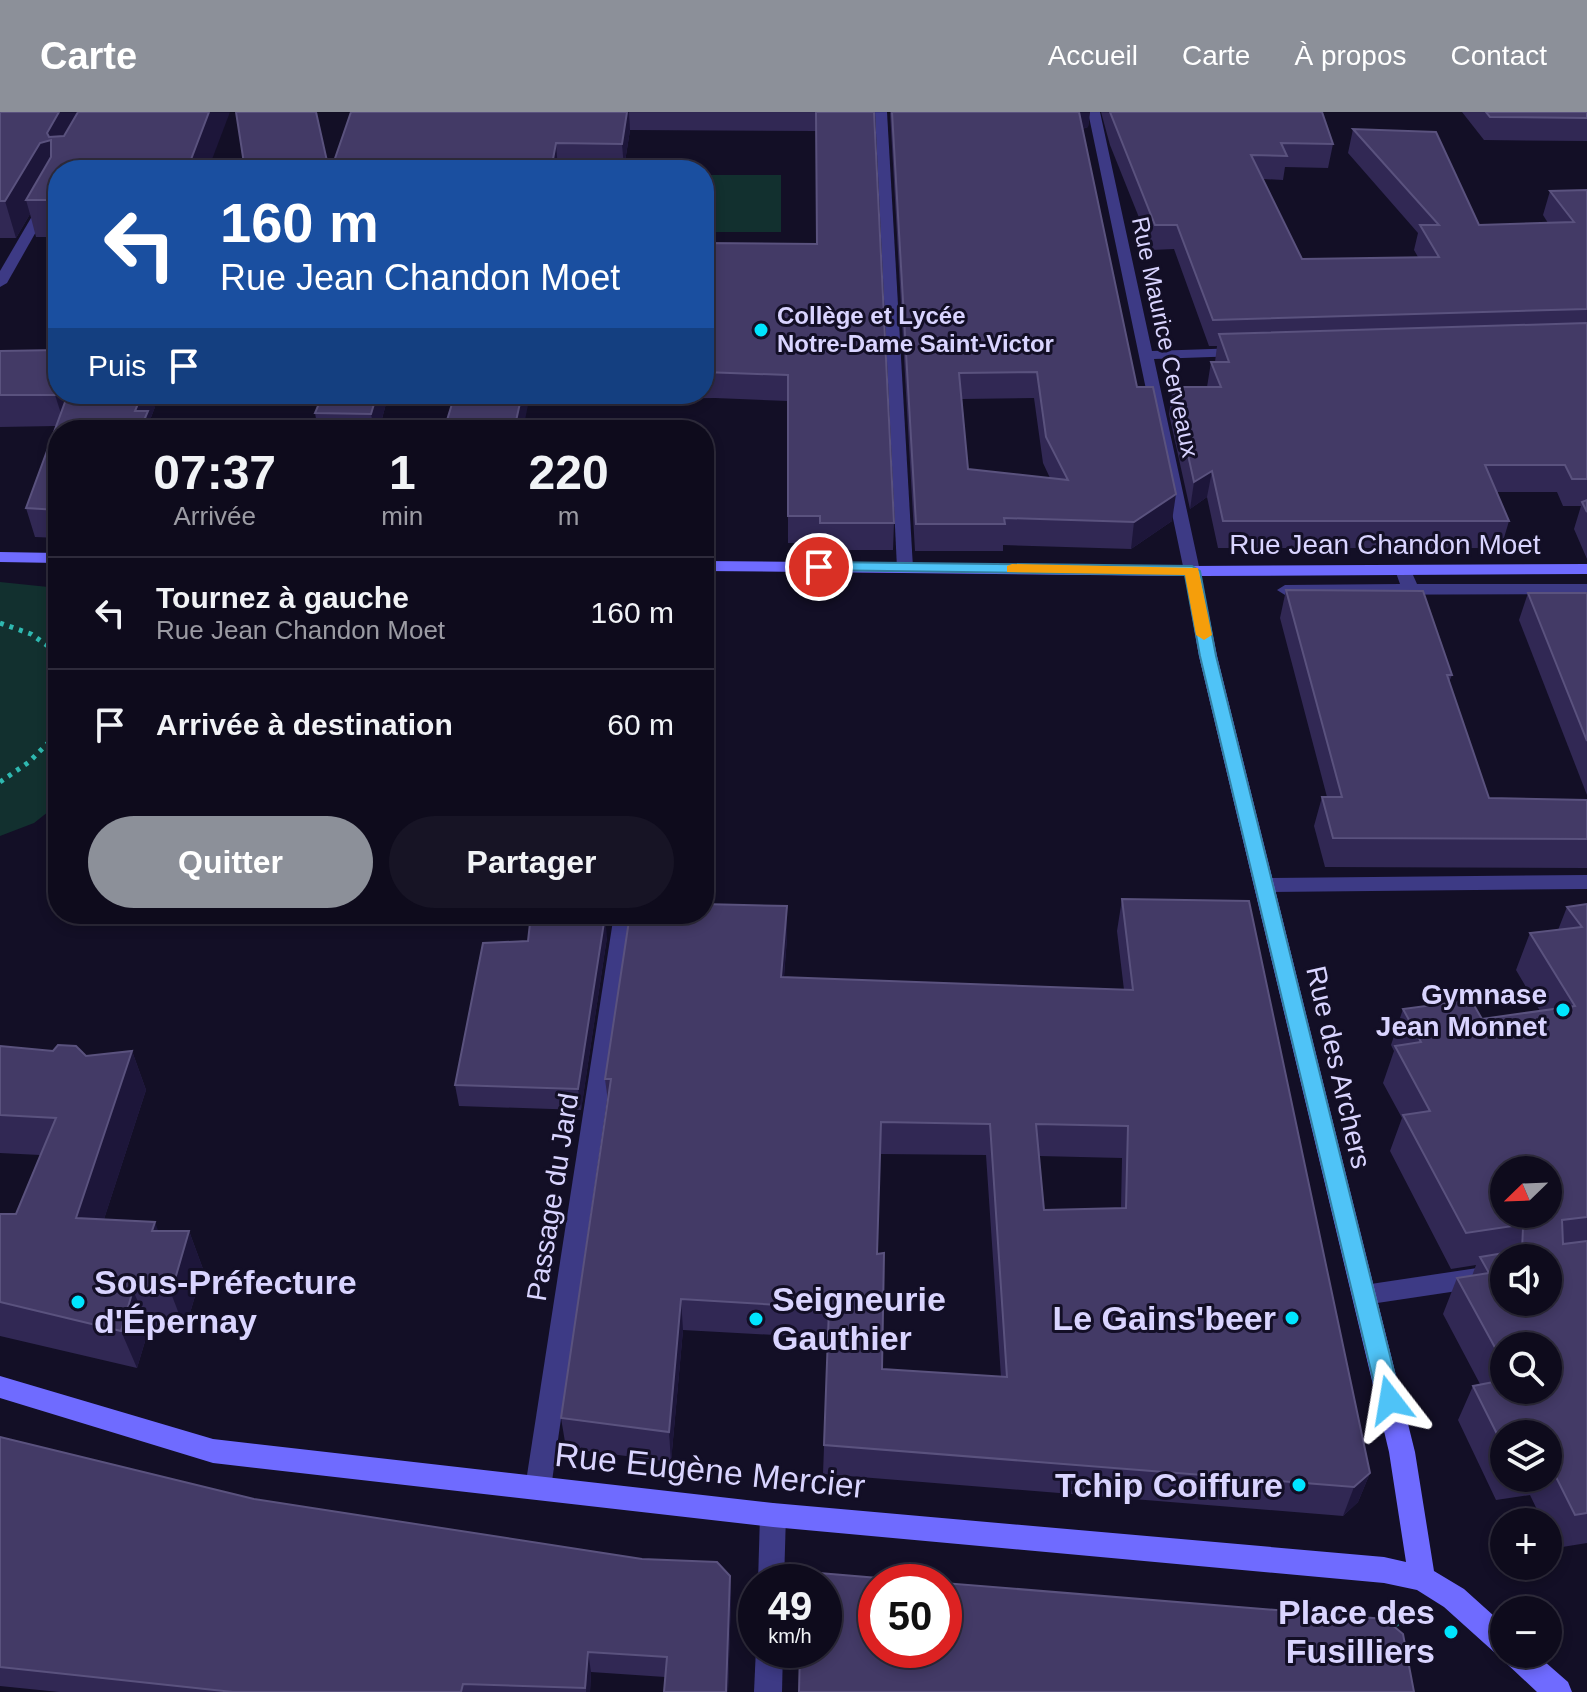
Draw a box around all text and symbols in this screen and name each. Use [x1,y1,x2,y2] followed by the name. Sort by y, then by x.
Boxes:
[40,35,137,77] text: Carte
[1048,40,1138,71] text: Accueil
[1182,40,1250,71] text: Carte
[1294,40,1407,71] text: À propos
[1451,40,1547,71] text: Contact
[220,191,379,254] text: 160 m
[88,192,192,296] icon: left
[1127,214,1204,460] street label: Rue Maurice Cerveaux
[220,257,620,298] text: Rue Jean Chandon Moet
[777,302,1054,357] place label: Collège et Lycée Notre-Dame Saint-Victor
[752,321,770,339] marker: Collège et Lycée Notre-Dame Saint-Victor
[162,344,206,388] icon: arrive
[88,349,146,382] text: Puis
[153,446,276,499] text: 07:37
[389,446,416,499] text: 1
[529,446,609,499] text: 220
[174,501,256,531] text: Arrivée
[381,501,423,531] text: min
[558,501,579,531] text: m
[1229,529,1541,560] street label: Rue Jean Chandon Moet
[785,533,853,601] pin
[797,545,841,589] icon: arrive
[156,581,409,614] text: Tournez à gauche
[88,591,132,635] icon: left
[591,596,674,629] text: 160 m
[156,615,445,645] text: Rue Jean Chandon Moet
[88,703,132,747] icon: arrive
[156,708,453,741] text: Arrivée à destination
[607,708,674,741] text: 60 m
[88,816,373,908] button: Quitter
[389,816,674,908] button: Partager
[1300,963,1377,1171] street label: Rue des Archers
[1376,979,1547,1042] place label: Gymnase Jean Monnet
[1554,1001,1572,1019] marker: Gymnase Jean Monnet
[521,1091,584,1303] street label: Passage du Jard
[1490,1156,1562,1228] north arrow
[1490,1156,1562,1668] map controls
[1490,1244,1562,1316] button: sound
[94,1263,357,1340] place label: Sous-Préfecture d'Épernay
[772,1280,946,1357] place label: Seigneurie Gauthier
[69,1293,87,1311] marker: Sous-Préfecture d'Épernay
[1052,1299,1276,1337] place label: Le Gains'beer
[1283,1309,1301,1327] marker: Le Gains'beer
[747,1310,765,1328] marker: Seigneurie Gauthier
[1490,1332,1562,1404] button: search
[1348,1358,1432,1442] position arrow
[1490,1420,1562,1492] button: layers
[553,1435,867,1505] street label: Rue Eugène Mercier
[1055,1466,1283,1504] place label: Tchip Coiffure
[1290,1476,1308,1494] marker: Tchip Coiffure
[1490,1508,1562,1580] button: +
[858,1564,962,1668] speed limit sign: 50
[768,1584,812,1628] text: 49
[1278,1593,1435,1670] place label: Place des Fusilliers
[1490,1596,1562,1668] button: −
[1442,1623,1460,1641] marker: Place des Fusilliers
[768,1625,812,1647] text: km/h

